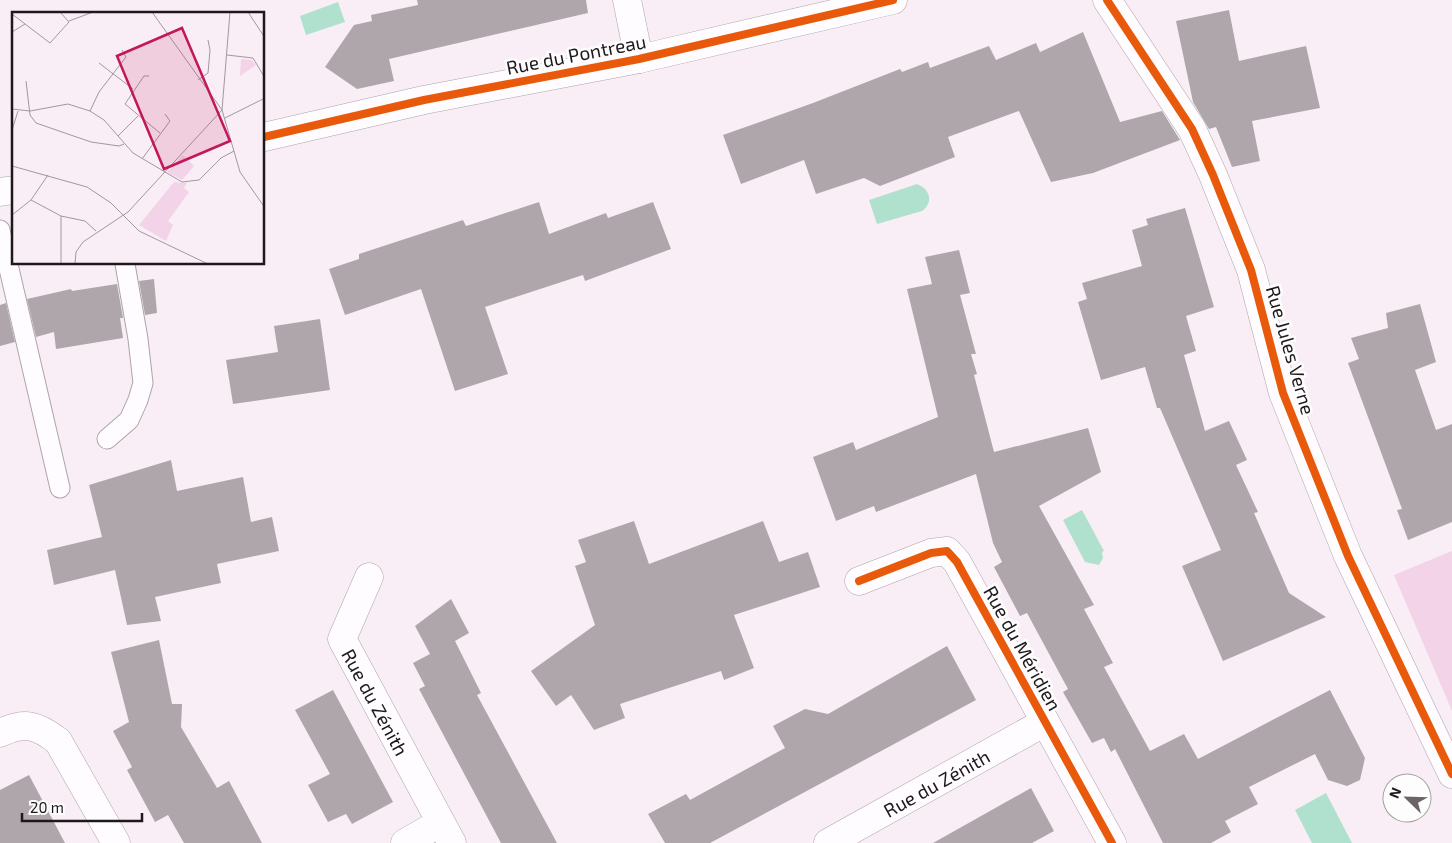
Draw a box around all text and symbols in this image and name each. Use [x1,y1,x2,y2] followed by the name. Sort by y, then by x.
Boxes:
[12,12,265,265] inset map
[504,29,648,79] street label: Rue du Pontreau
[1262,283,1320,417] street label: Rue Jules Verne
[979,582,1067,714] street label: Rue du Méridien
[338,644,414,759] street label: Rue du Zénith
[879,744,993,821] street label: Rue du Zénith
[1382,773,1432,823] north arrow
[1385,785,1404,801] text: N
[22,790,142,822] scale bar
[30,798,64,816] text: 20 m

